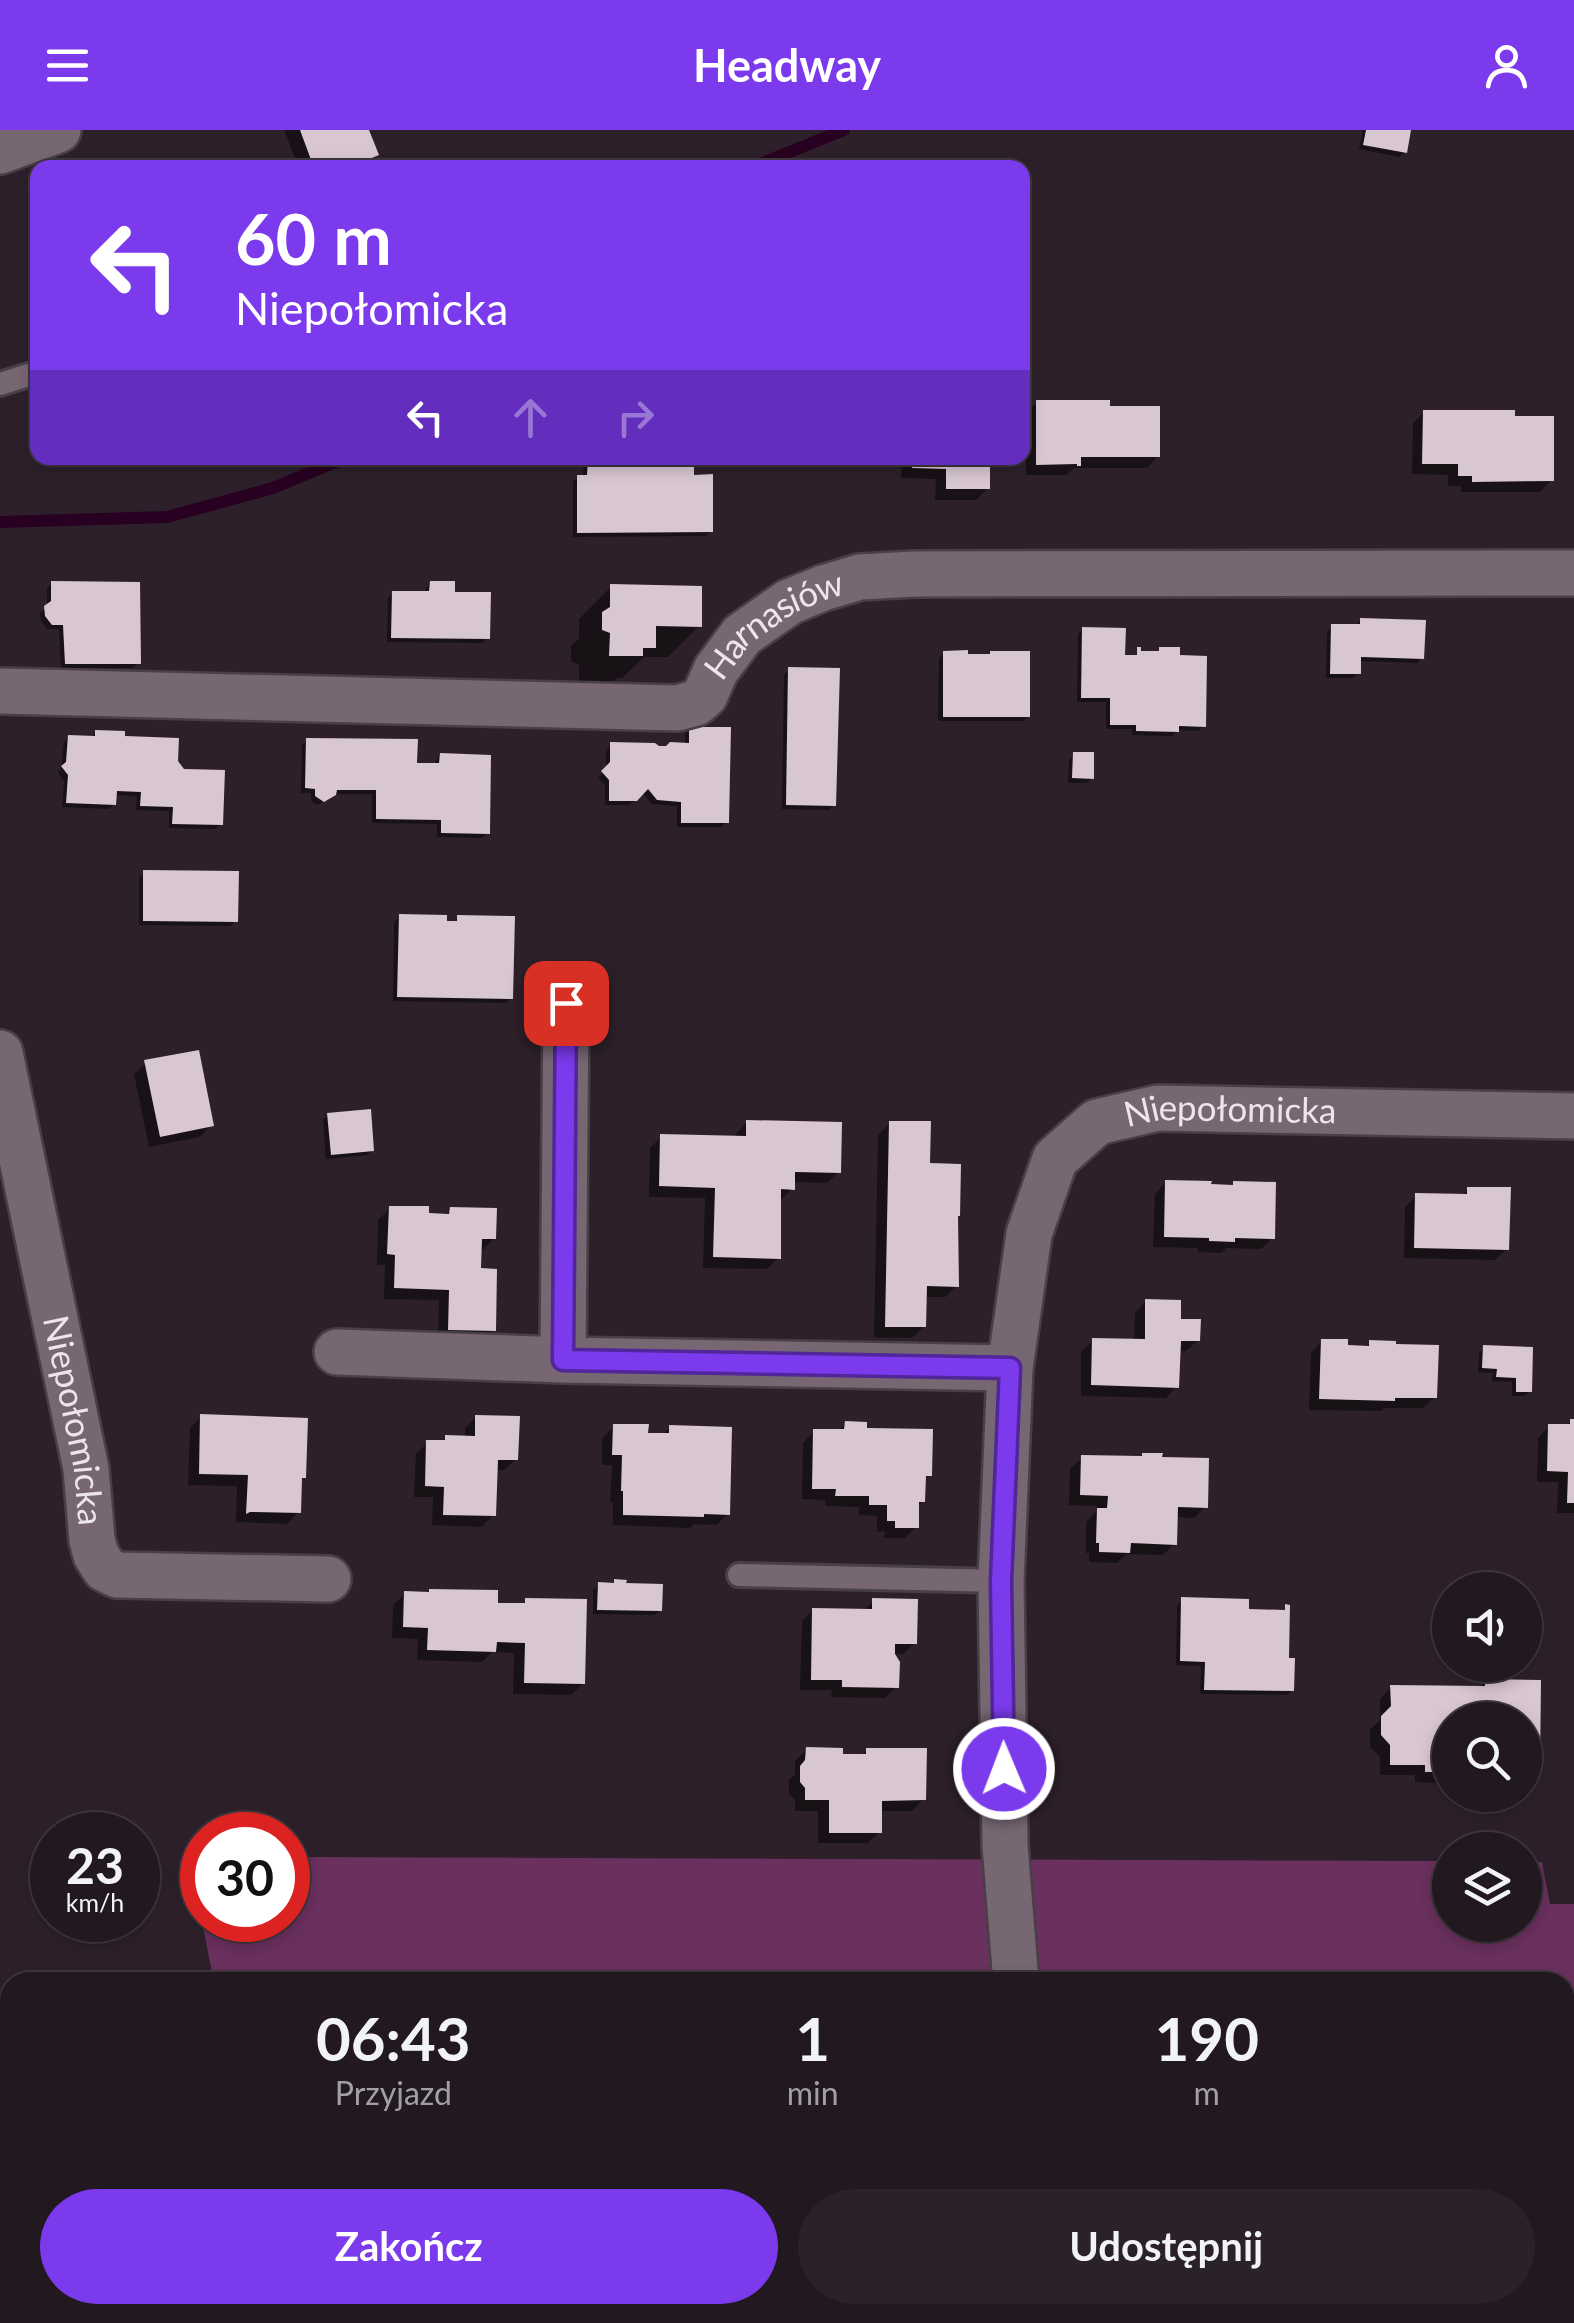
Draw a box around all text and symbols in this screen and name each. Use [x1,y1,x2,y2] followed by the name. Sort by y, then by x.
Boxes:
[40,38,95,93] icon: menu
[693,38,881,92] text: Headway
[1479,38,1534,93] icon: person
[235,196,392,280] text: 60 m
[70,200,200,330] icon: left
[235,281,508,335] text: Niepołomicka
[398,390,453,445] icon: left
[503,390,558,445] icon: ahead
[608,390,663,445] icon: right
[694,560,848,686] street label: Harnasiów
[524,961,609,1046] pin
[539,976,594,1031] icon: arrive
[1119,1085,1337,1134] street label: Niepołomicka
[36,1311,114,1527] street label: Niepołomicka
[1432,1572,1542,1942] map controls
[1432,1572,1542,1682] button: sound
[1432,1702,1542,1812] button: search
[952,1717,1056,1821] position arrow
[180,1812,310,1942] speed limit sign: 30
[1432,1832,1542,1942] button: layers
[66,1835,124,1895] text: 23
[66,1887,124,1917] text: km/h
[316,2002,471,2074] text: 06:43
[795,2002,830,2074] text: 1
[1155,2002,1259,2074] text: 190
[335,2073,452,2112] text: Przyjazd
[787,2073,839,2112] text: min
[1194,2073,1220,2112] text: m
[40,2189,778,2304] button: Zakończ
[798,2189,1535,2304] button: Udostępnij

